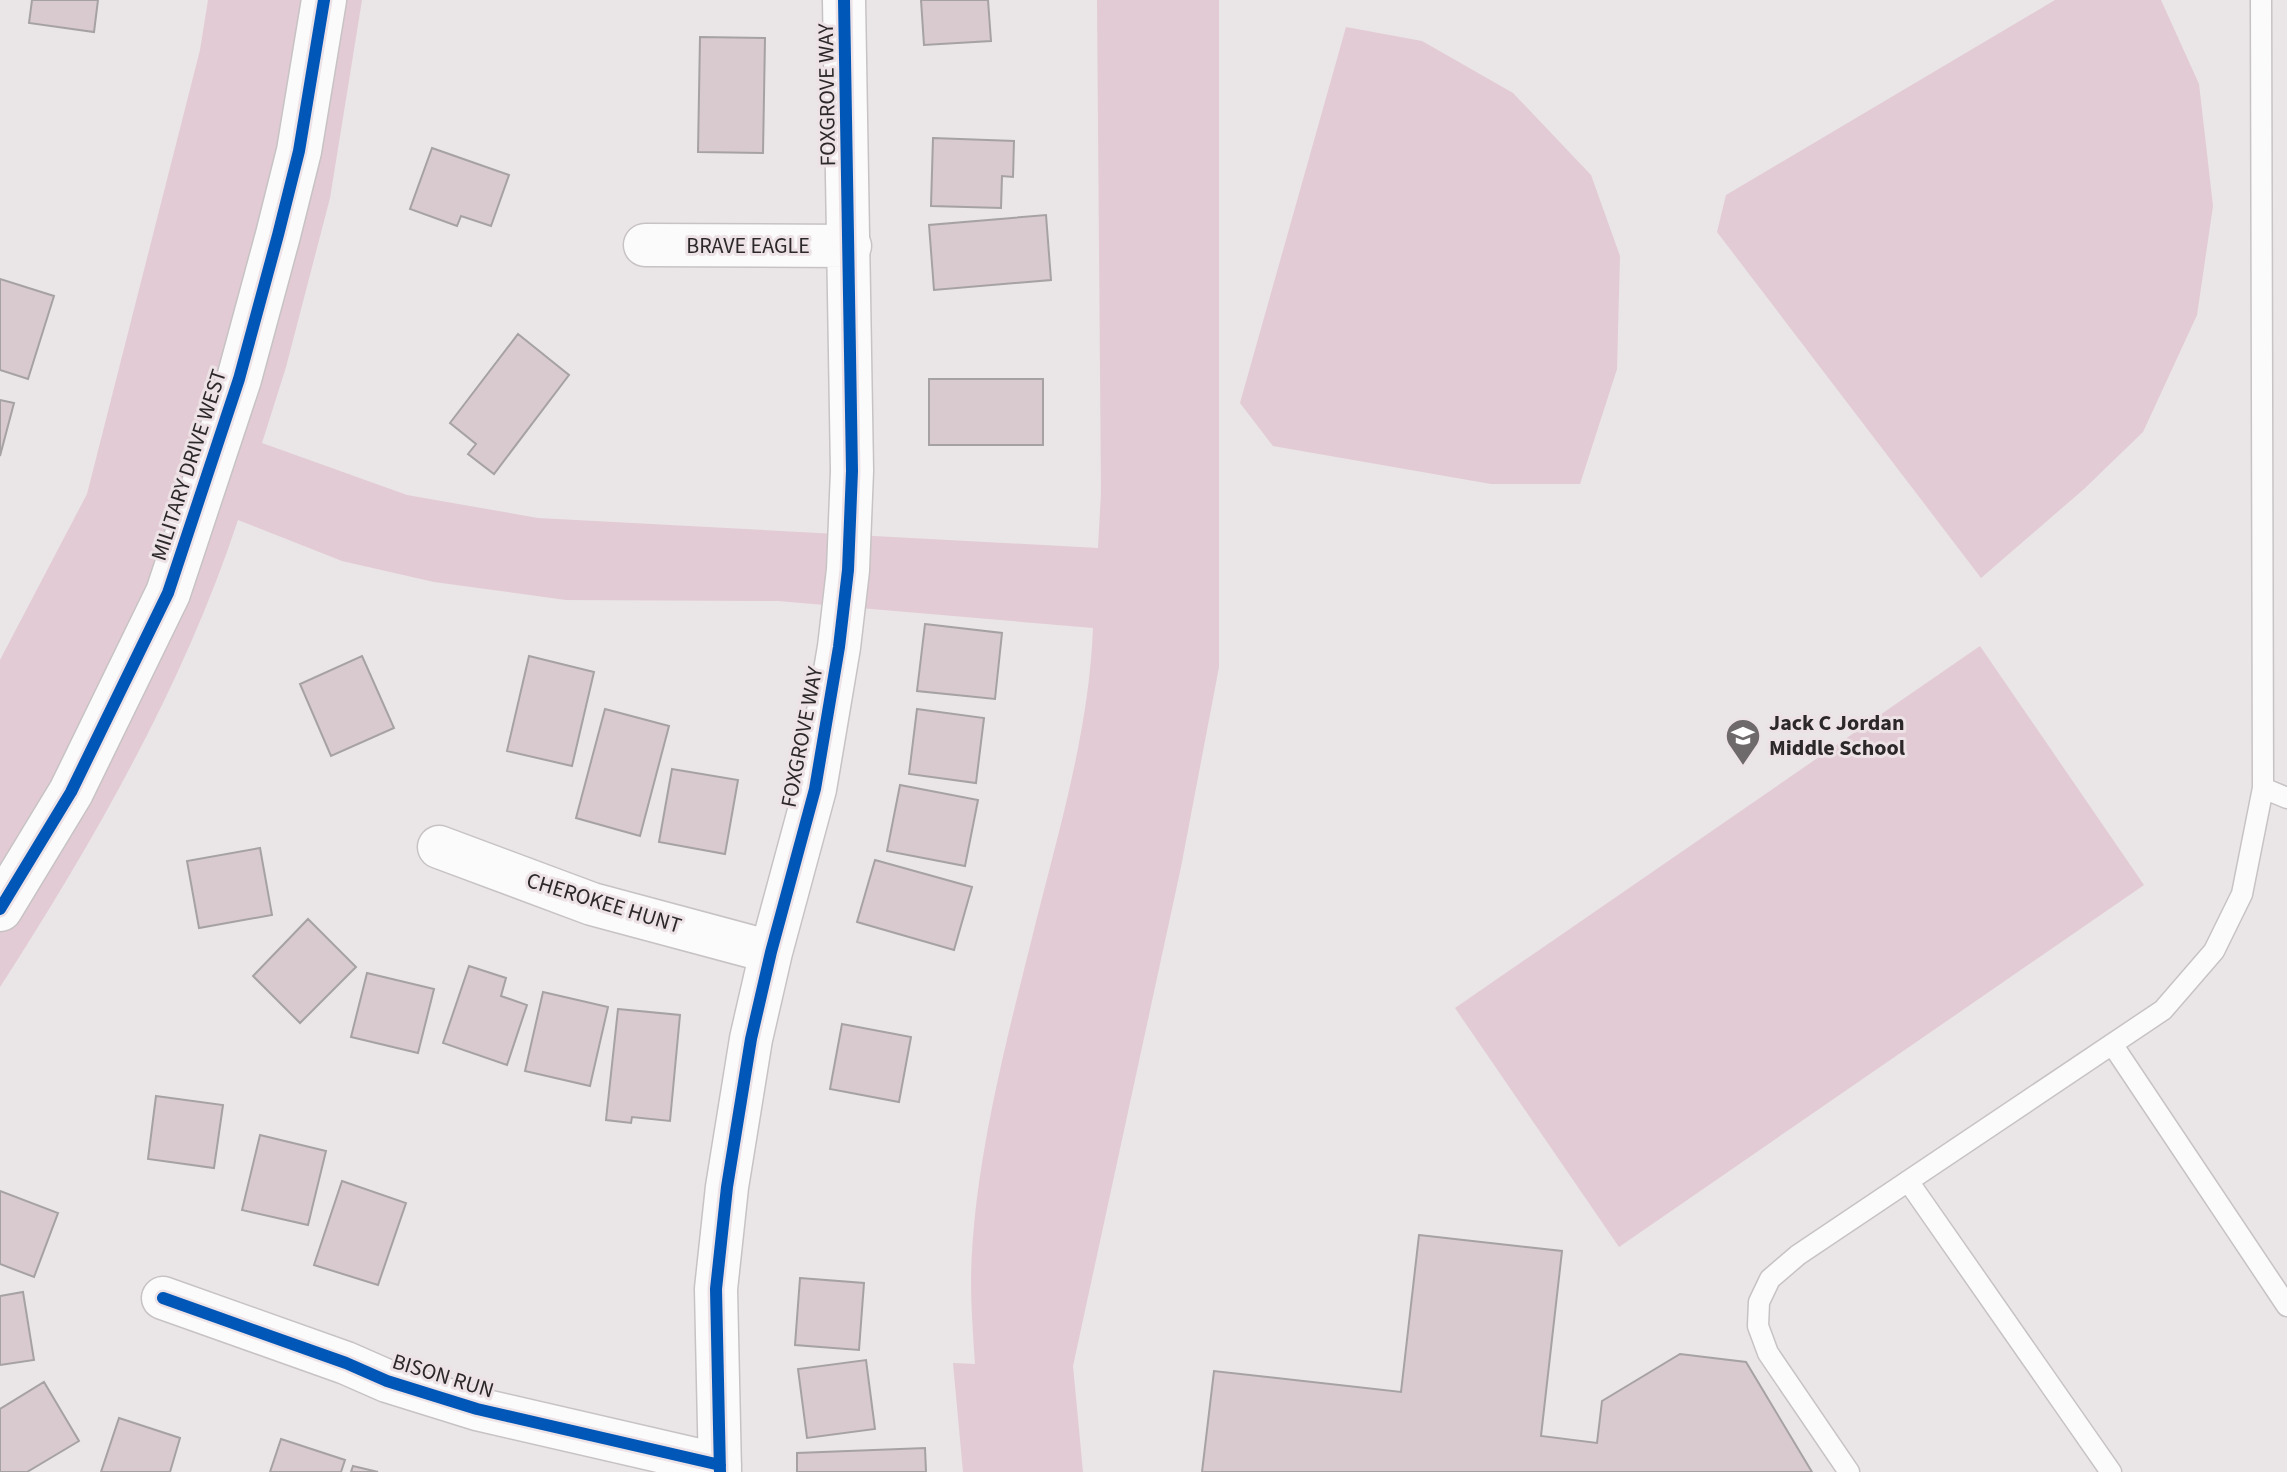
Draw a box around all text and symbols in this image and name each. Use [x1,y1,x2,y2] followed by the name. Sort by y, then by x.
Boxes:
[810,23,844,167] street label: FOXGROVE WAY
[686,230,810,262] street label: BRAVE EAGLE
[143,365,235,565] street label: MILITARY DRIVE WEST
[773,663,831,810] street label: FOXGROVE WAY
[1769,707,1906,764] place label: Jack C Jordan Middle School
[1724,717,1762,767] school or university icon: Jack C Jordan Middle School
[523,864,686,942] street label: CHEROKEE HUNT
[388,1345,498,1407] street label: BISON RUN

